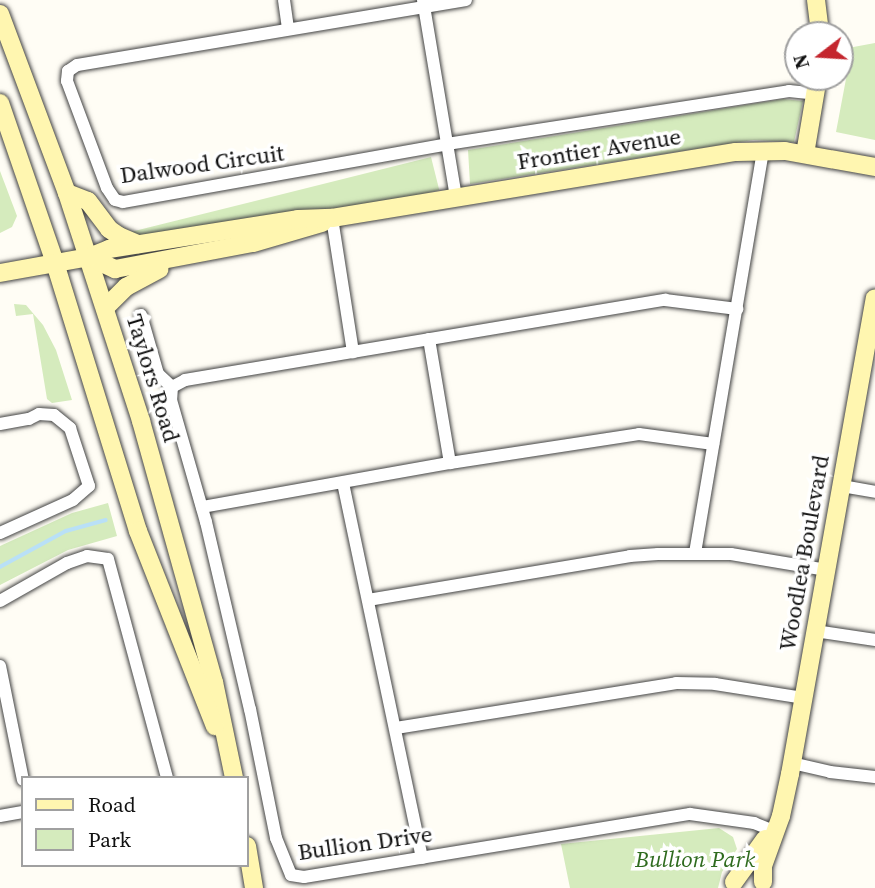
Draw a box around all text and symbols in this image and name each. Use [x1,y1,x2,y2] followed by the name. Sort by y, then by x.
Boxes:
[784,21,854,91] north arrow
[786,51,815,72] text: N
[515,122,683,176] street label: Frontier Avenue
[118,139,286,189] street label: Dalwood Circuit
[120,311,186,445] street label: Taylors Road
[773,453,835,653] street label: Woodlea Boulevard
[21,776,248,867] legend
[88,790,136,819] text: Road
[296,820,434,866] street label: Bullion Drive
[88,825,131,854] text: Park
[635,845,755,873] park label: Bullion Park

